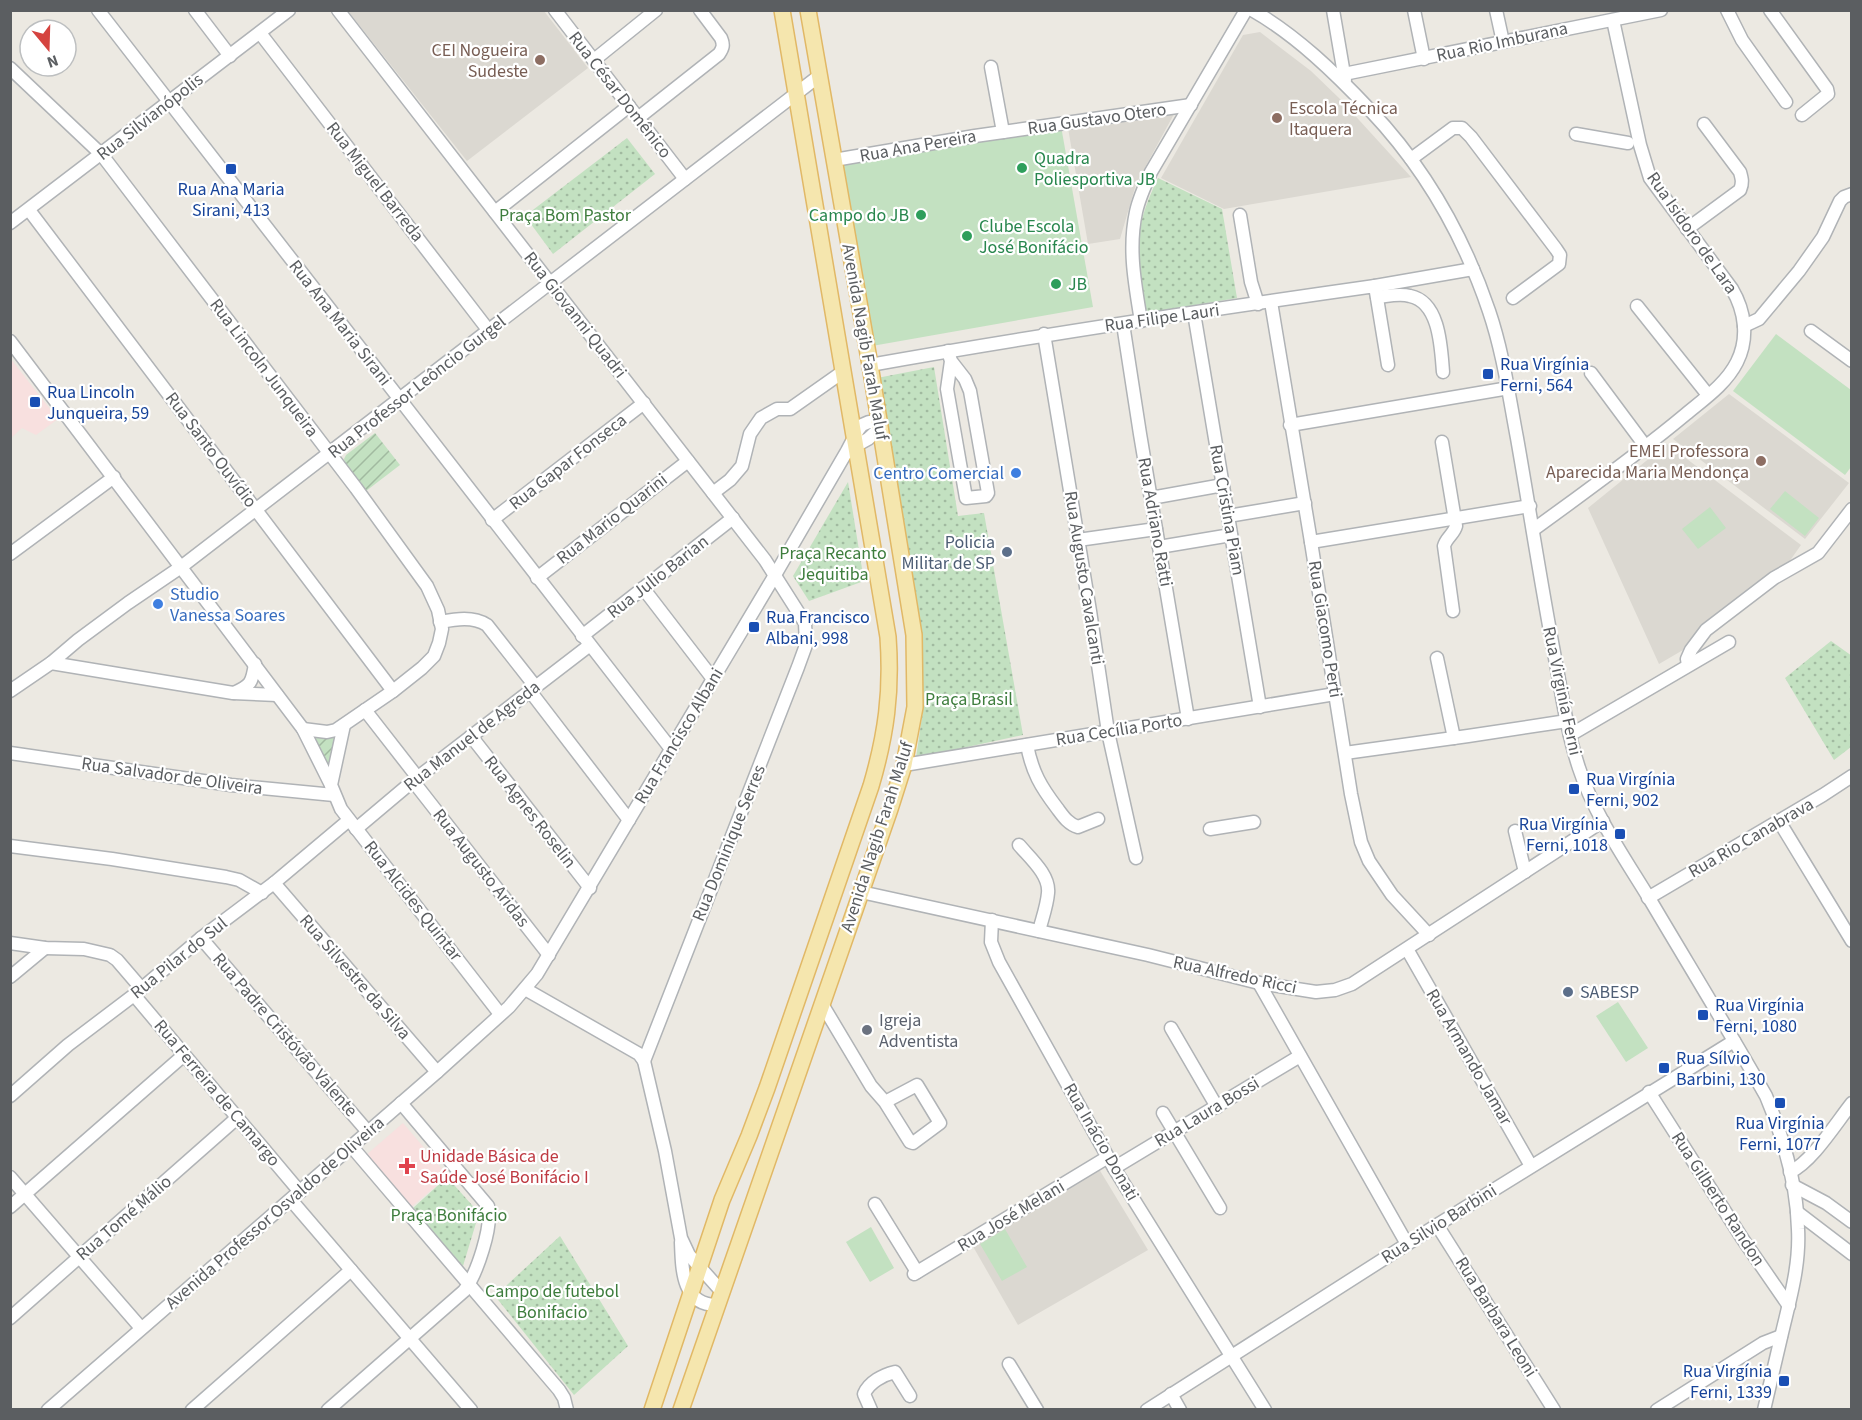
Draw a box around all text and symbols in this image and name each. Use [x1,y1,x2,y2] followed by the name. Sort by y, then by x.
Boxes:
[1434,16,1570,68] street label: Rua Rio Imburana
[18,18,78,78] north arrow
[562,26,678,164] street label: Rua César Domênico
[431,38,528,84] place label: CEI Nogueira Sudeste
[44,49,61,73] text: N
[533,53,547,67] marker: CEI Nogueira Sudeste
[91,67,209,167] street label: Rua Silvianópolis
[1289,96,1398,142] place label: Escola Técnica Itaquera
[1026,97,1168,141] street label: Rua Gustavo Otero
[1270,111,1284,125] marker: Escola Técnica Itaquera
[320,117,430,247] street label: Rua Miguel Barreda
[858,123,978,169] street label: Rua Ana Pereira
[1034,146,1155,192] place label: Quadra Poliesportiva JB
[1015,161,1029,175] marker: Quadra Poliesportiva JB
[224,162,238,176] marker: Rua Ana Maria Sirani, 413
[1641,167,1743,299] street label: Rua Isidoro de Lara
[178,177,284,223] place label: Rua Ana Maria Sirani, 413
[499,203,632,228] park label: Praça Bom Pastor
[809,203,909,228] place label: Campo do JB
[914,208,928,222] marker: Campo do JB
[979,214,1088,260] place label: Clube Escola José Bonifácio
[960,229,974,243] marker: Clube Escola José Bonifácio
[835,242,895,443] street label: Avenida Nagib Farah Maluf
[518,247,632,383] street label: Rua Giovanni Quadri
[283,255,397,391] street label: Rua Ana Maria Sirani
[1068,272,1087,297] place label: JB
[1049,277,1063,291] marker: JB
[204,294,324,442] street label: Rua Lincoln Junqueira
[1103,298,1221,338] street label: Rua Filipe Lauri
[323,310,511,464] street label: Rua Professor Leôncio Gurgel
[1500,352,1589,398] place label: Rua Virgínia Ferni, 564
[1481,367,1495,381] marker: Rua Virgínia Ferni, 564
[47,380,149,426] place label: Rua Lincoln Junqueira, 59
[159,387,263,513] street label: Rua Santo Ouvídio
[28,395,42,409] marker: Rua Lincoln Junqueira, 59
[504,408,632,516] street label: Rua Gapar Fonseca
[1546,439,1749,485] place label: EMEI Professora Aparecida Maria Mendonça
[1203,443,1251,577] street label: Rua Cristina Piam
[1754,454,1768,468] marker: EMEI Professora Aparecida Maria Mendonça
[1131,455,1179,589] street label: Rua Adriano Ratti
[873,461,1004,486] place label: Centro Comercial
[1009,466,1023,480] marker: Centro Comercial
[551,468,673,570] street label: Rua Mario Quarini
[1058,489,1110,667] street label: Rua Augusto Cavalcanti
[602,529,714,625] street label: Rua Julio Barian
[902,530,995,576] place label: Policia Militar de SP
[779,541,887,587] park label: Praça Recanto Jequitiba
[1000,545,1014,559] marker: Policia Militar de SP
[1302,559,1348,699] street label: Rua Giacomo Perti
[170,582,285,628] place label: Studio Vanessa Soares
[151,597,165,611] marker: Studio Vanessa Soares
[766,605,870,651] place label: Rua Francisco Albani, 998
[747,620,761,634] marker: Rua Francisco Albani, 998
[1536,624,1588,758] street label: Rua Virginía Ferni
[628,663,730,809] street label: Rua Francisco Albani
[398,675,546,797] street label: Rua Manuel de Agreda
[925,687,1013,712] park label: Praça Brasil
[1054,708,1184,752] street label: Rua Cecília Porto
[834,738,920,936] street label: Avenida Nagib Farah Maluf
[478,750,582,874] street label: Rua Agnes Roselin
[80,751,264,801] street label: Rua Salvador de Oliveira
[686,761,772,925] street label: Rua Dominique Serres
[1586,767,1675,813] place label: Rua Virgínia Ferni, 902
[1567,782,1581,796] marker: Rua Virgínia Ferni, 902
[1684,792,1818,884] street label: Rua Rio Canabrava
[427,803,535,933] street label: Rua Augusto Aridas
[1519,812,1608,858] place label: Rua Virgínia Ferni, 1018
[1613,827,1627,841] marker: Rua Virgínia Ferni, 1018
[358,835,469,967] street label: Rua Alcides Quintar
[293,909,417,1045] street label: Rua Silvestre da Silva
[125,911,233,1005] street label: Rua Pilar do Sul
[207,948,363,1122] street label: Rua Padre Cristóvão Valente
[1171,950,1299,1000] street label: Rua Alfredo Ricci
[1580,980,1639,1005] place label: SABESP
[1420,984,1519,1131] street label: Rua Armando Jamar
[1561,985,1575,999] marker: SABESP
[1715,993,1804,1039] place label: Rua Virgínia Ferni, 1080
[879,1008,958,1054] place label: Igreja Adventista
[1696,1008,1710,1022] marker: Rua Virgínia Ferni, 1080
[148,1014,286,1172] street label: Rua Ferreira de Camargo
[860,1023,874,1037] marker: Igreja Adventista
[1676,1046,1766,1092] place label: Rua Sílvio Barbini, 130
[1657,1061,1671,1075] marker: Rua Sílvio Barbini, 130
[1150,1071,1264,1153] street label: Rua Laura Bossi
[1057,1078,1145,1206] street label: Rua Inácio Donati
[1773,1096,1787,1110] marker: Rua Virgínia Ferni, 1077
[160,1111,390,1315] street label: Avenida Professor Osvaldo de Oliveira
[1735,1111,1825,1157] place label: Rua Virgínia Ferni, 1077
[1665,1127,1771,1271] street label: Rua Gilberto Randon
[420,1144,589,1190] place label: Unidade Básica de Saúde José Bonifácio I
[398,1157,416,1175] marker: Unidade Básica de Saúde José Bonifácio I
[71,1169,177,1267] street label: Rua Tomé Málio
[953,1174,1069,1258] street label: Rua José Melani
[1376,1178,1502,1270] street label: Rua Silvio Barbini
[391,1203,507,1228] park label: Praça Bonifácio
[1449,1252,1543,1382] street label: Rua Barbara Leoni
[485,1279,619,1325] park label: Campo de futebol Bonifacio
[1683,1359,1772,1405] place label: Rua Virgínia Ferni, 1339
[1777,1374,1791,1388] marker: Rua Virgínia Ferni, 1339

